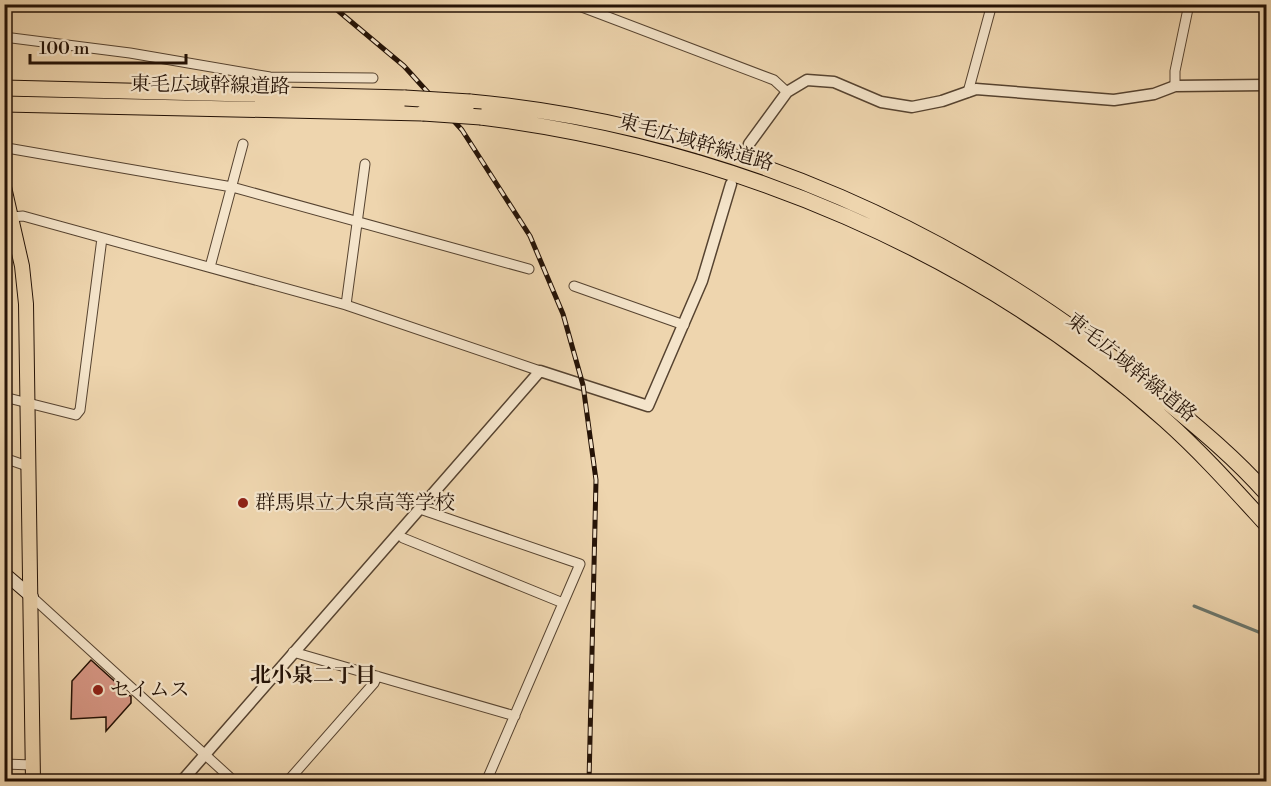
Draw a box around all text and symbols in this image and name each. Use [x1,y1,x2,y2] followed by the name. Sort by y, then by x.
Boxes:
[30,27,186,65] scale bar
[39,37,90,60] text: 100 m
[130,72,290,100] street label: 東毛広域幹線道路
[616,109,776,177] street label: 東毛広域幹線道路
[1061,308,1201,428] street label: 東毛広域幹線道路
[255,491,455,516] place label: 群馬県立大泉高等学校
[236,496,250,510] marker: 群馬県立大泉高等学校
[250,663,376,689] district label: 北小泉二丁目
[110,678,189,703] place label: セイムス
[91,683,105,697] marker: セイムス

